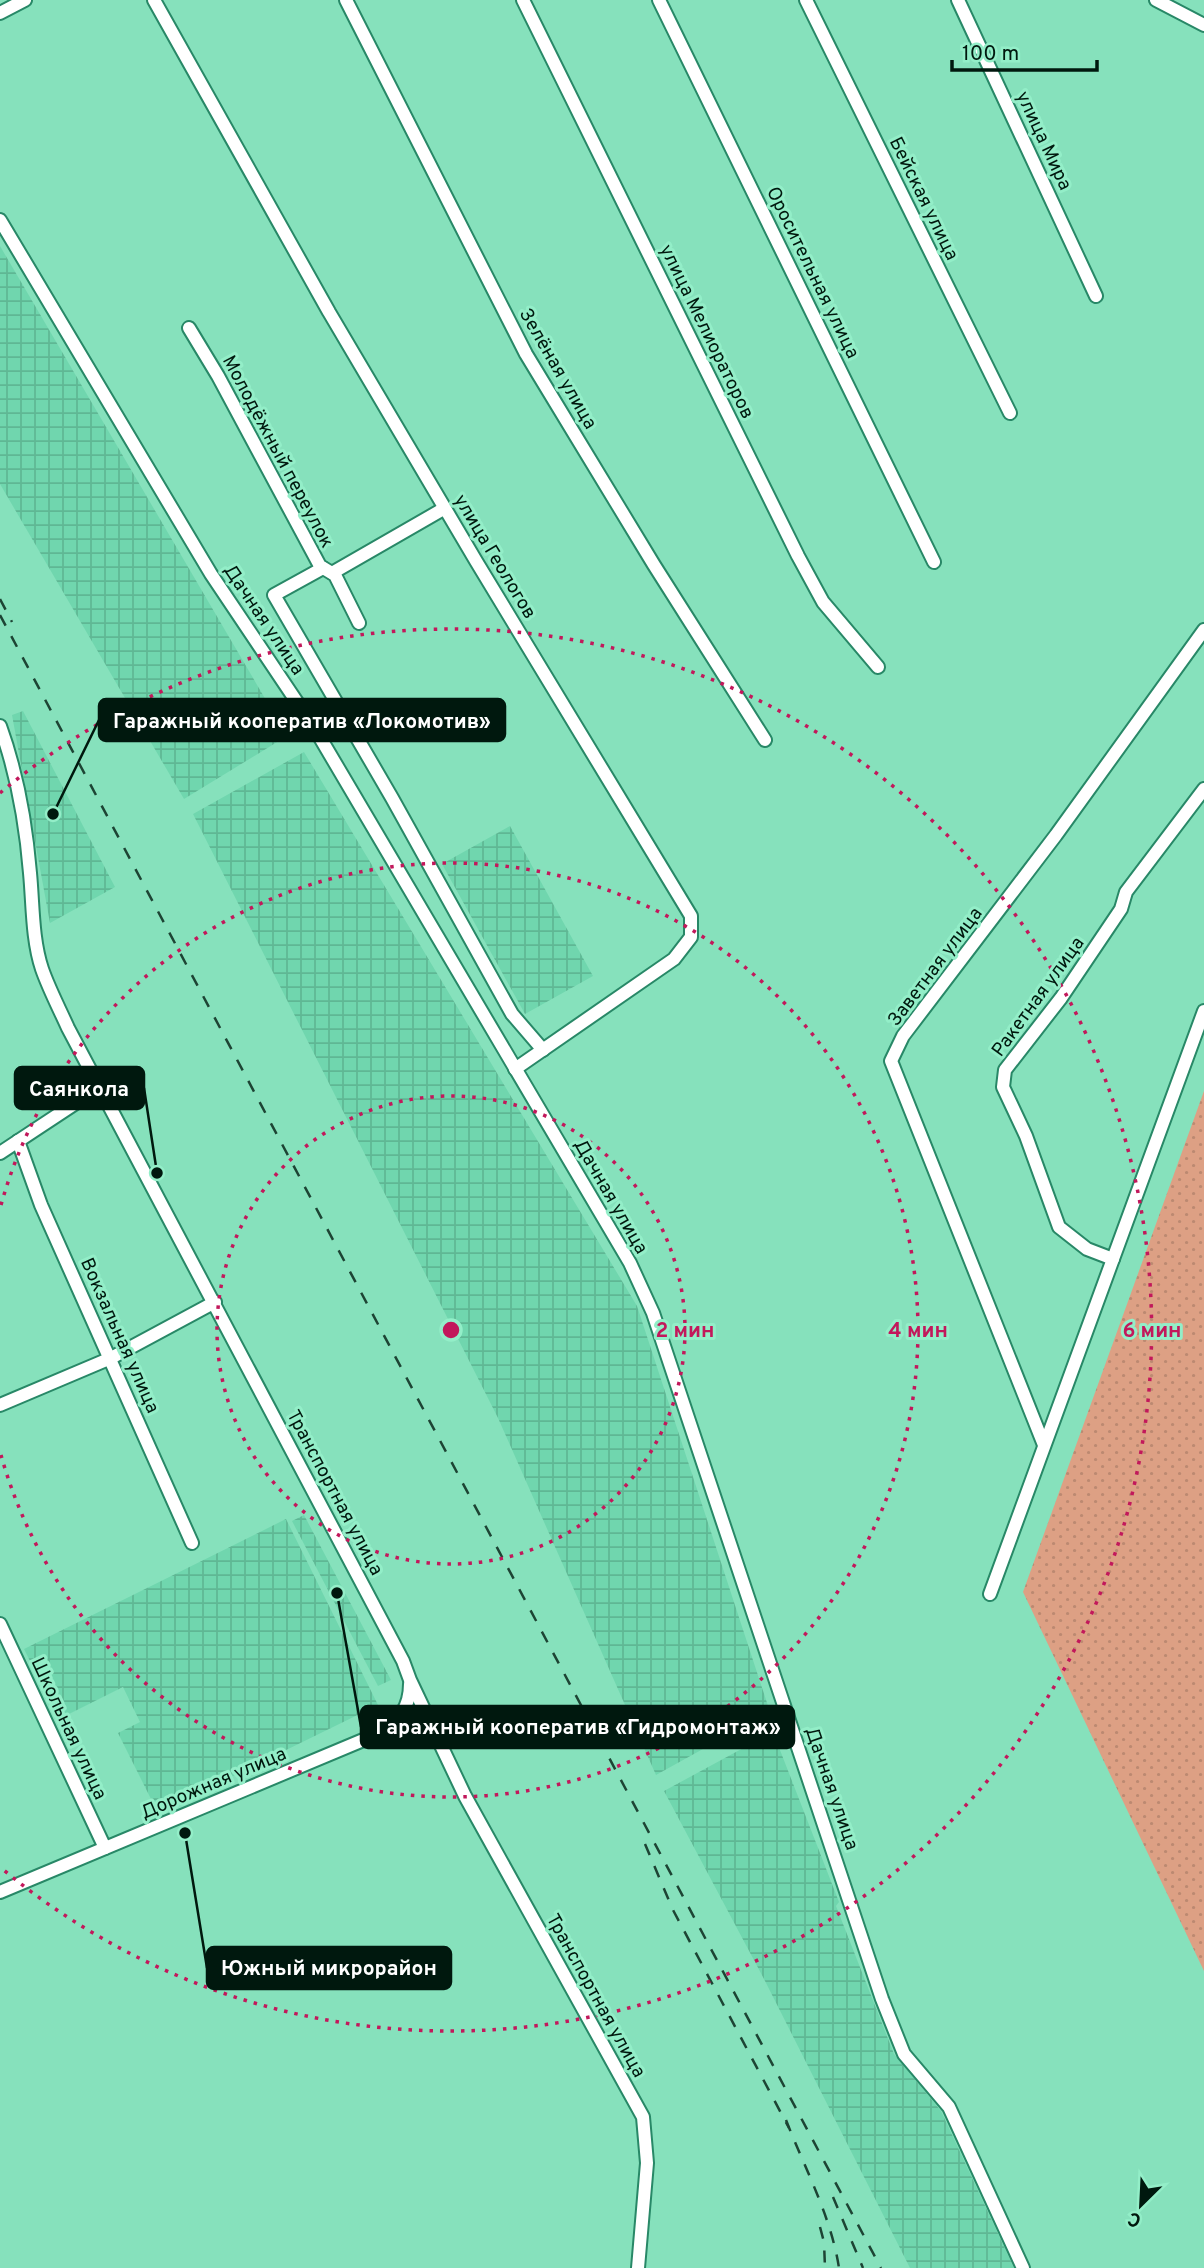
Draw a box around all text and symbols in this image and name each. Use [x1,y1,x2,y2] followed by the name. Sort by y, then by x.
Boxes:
[952,28,1097,72] scale bar
[962,41,1019,68] text: 100 m
[1010,87,1077,194] street label: улица Мира
[883,133,963,265] street label: Бейская улица
[760,183,864,363] street label: Оросительная улица
[654,241,759,423] street label: улица Мелиораторов
[513,304,602,434] street label: Зелёная улица
[216,351,338,553] street label: Молодёжный переулок
[448,490,541,624] street label: улица Геологов
[217,560,309,680] street label: Дачная улица
[99,699,505,741] callout: Гаражный кооператив «Локомотив»
[113,709,491,736] text: Гаражный кооператив «Локомотив»
[883,903,988,1032] street label: Заветная улица
[987,932,1090,1062] street label: Ракетная улица
[15,1067,144,1109] callout: Саянкола
[29,1077,129,1104] text: Саянкола
[568,1135,653,1259] street label: Дачная улица
[74,1254,164,1417] street label: Вокзальная улица
[439,1318,463,1342] centre of rings
[655,1318,715,1345] text: 2 мин
[888,1318,948,1345] text: 4 мин
[1122,1318,1182,1345] text: 6 мин
[280,1406,388,1580] street label: Транспортная улица
[25,1654,112,1804] street label: Школьная улица
[361,1706,794,1748] callout: Гаражный кооператив «Гидромонтаж»
[375,1715,781,1742] text: Гаражный кооператив «Гидромонтаж»
[799,1724,863,1853] street label: Дачная улица
[137,1742,290,1825] street label: Дорожная улица
[540,1910,650,2082] street label: Транспортная улица
[207,1947,451,1989] callout: Южный микрорайон
[221,1956,437,1983] text: Южный микрорайон
[1106,2170,1176,2240] north arrow
[1124,2205,1145,2232] text: С

